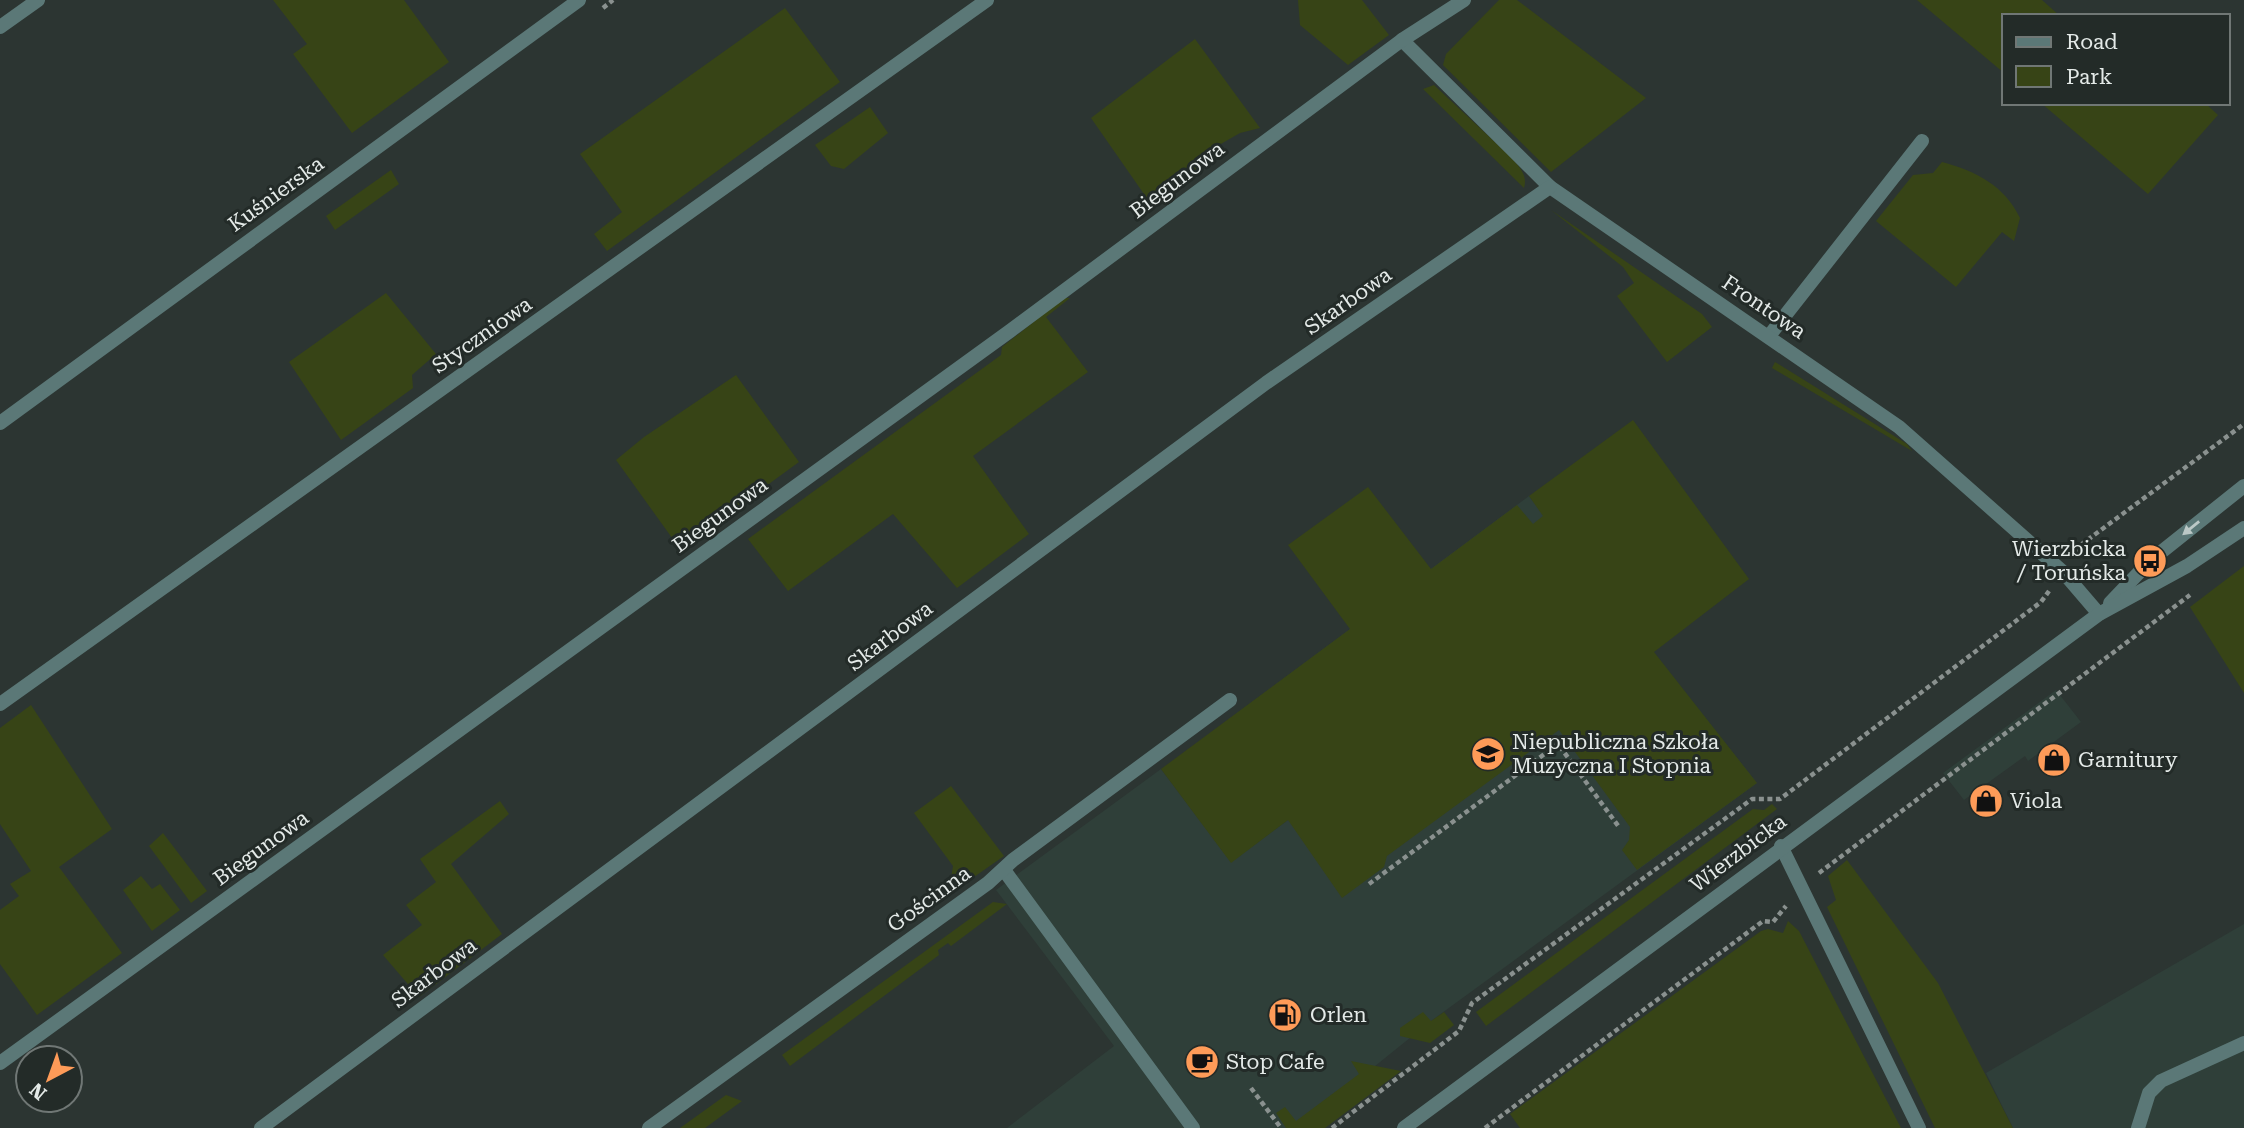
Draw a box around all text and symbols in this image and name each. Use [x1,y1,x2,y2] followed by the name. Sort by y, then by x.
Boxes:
[2002,14,2230,105] legend
[2066,30,2118,54] text: Road
[2066,65,2112,89] text: Park
[1125,136,1229,223] street label: Biegunowa
[224,151,329,237] street label: Kuśnierska
[1300,262,1396,340] street label: Skarbowa
[1718,270,1811,344] street label: Frontowa
[428,292,537,378] street label: Styczniowa
[668,472,773,558] street label: Biegunowa
[2182,521,2200,536] one-way arrow
[2012,537,2127,585] place label: Wierzbicka / Toruńska
[2131,542,2169,580] bus stop icon: Wierzbicka / Toruńska
[843,596,938,676] street label: Skarbowa
[1512,730,1720,778] place label: Niepubliczna Szkoła Muzyczna I Stopnia
[1469,735,1507,773] school or university icon: Niepubliczna Szkoła Muzyczna I Stopnia
[2035,741,2073,779] shop icon: Garnitury
[2078,748,2178,772] place label: Garnitury
[1967,782,2005,820] shop icon: Viola
[2010,789,2063,813] place label: Viola
[209,805,314,891] street label: Biegunowa
[1685,809,1791,897] street label: Wierzbicka
[883,861,976,937] street label: Gościnna
[387,933,482,1013] street label: Skarbowa
[1266,996,1304,1034] fuel station icon: Orlen
[1310,1003,1367,1027] place label: Orlen
[1183,1043,1221,1081] cafe icon: Stop Cafe
[14,1044,84,1114] north arrow
[1226,1050,1325,1074] place label: Stop Cafe
[25,1078,51,1105] text: N

